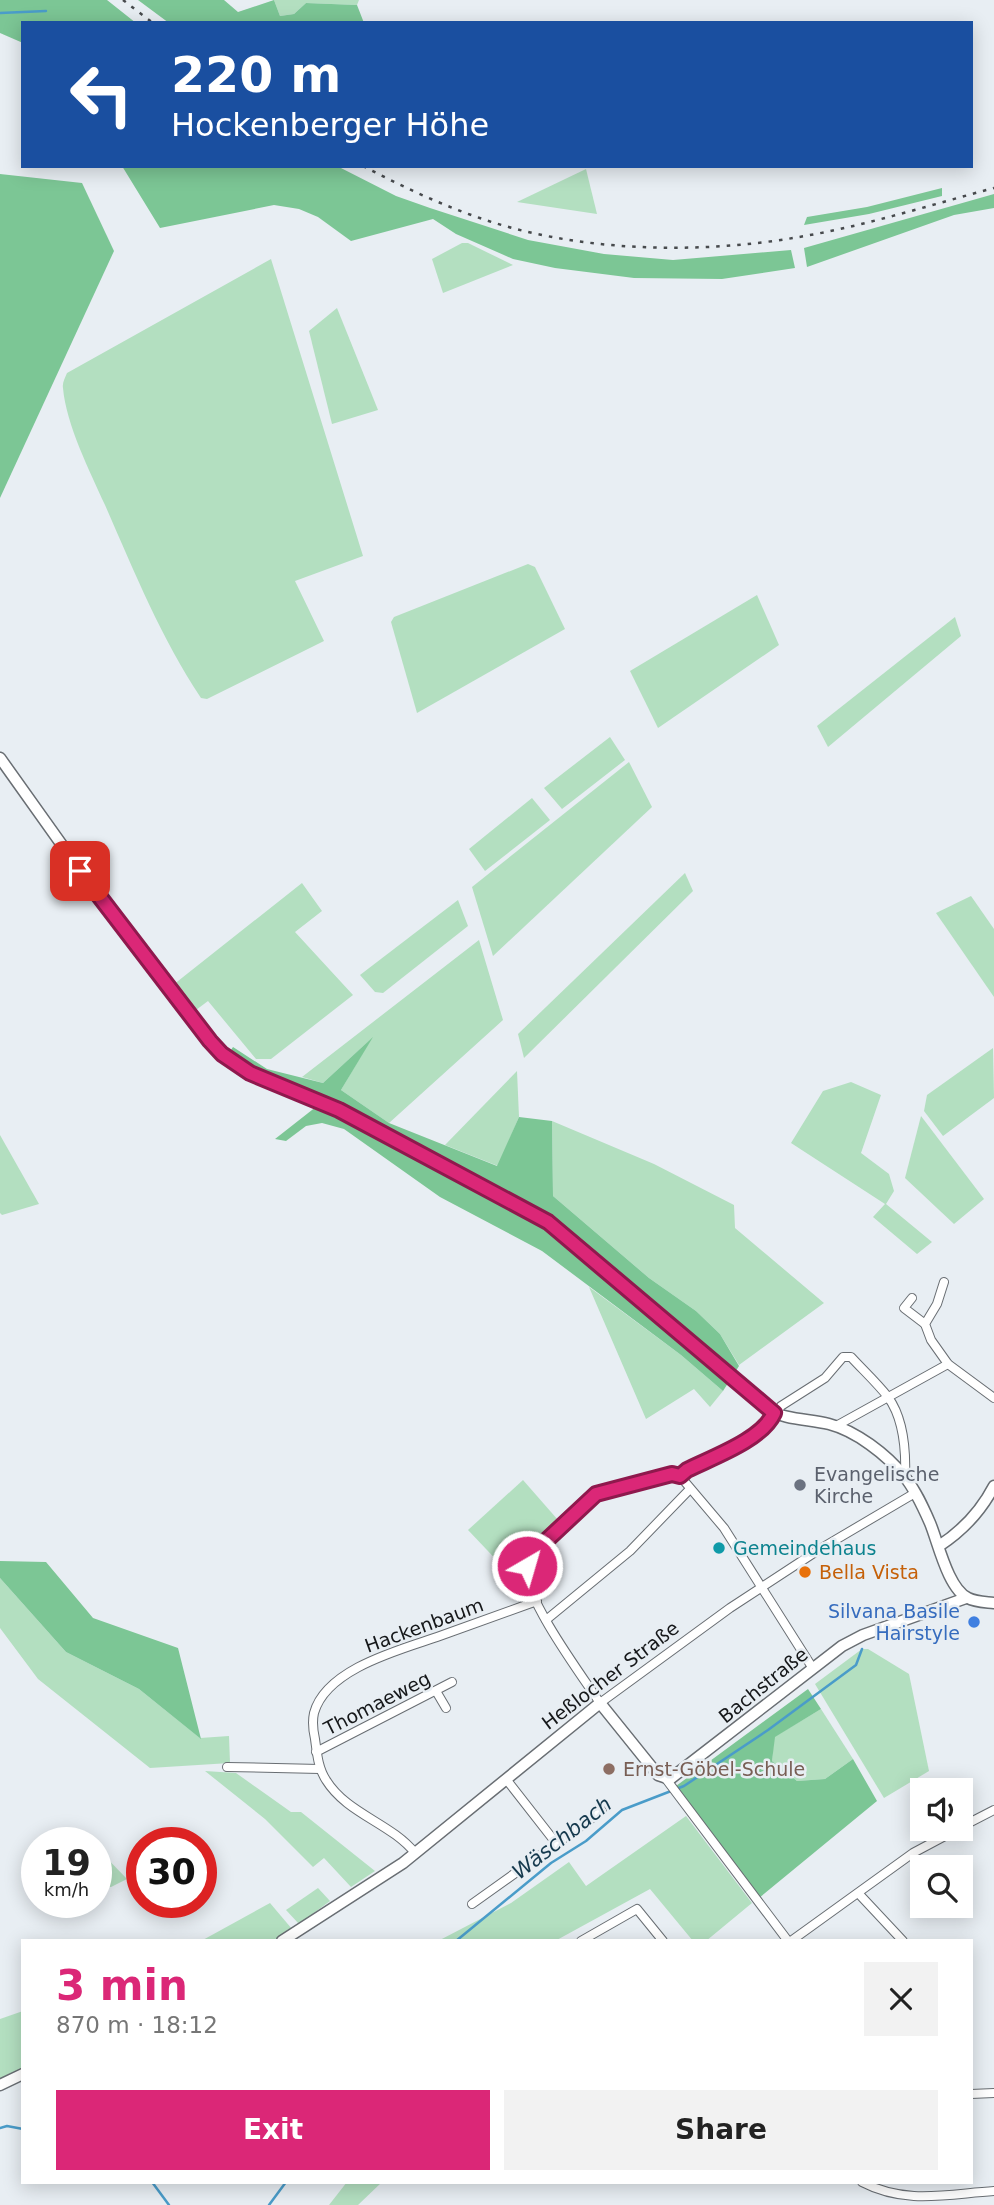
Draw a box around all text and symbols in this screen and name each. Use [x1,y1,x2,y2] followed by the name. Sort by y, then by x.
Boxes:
[171,47,341,104] text: 220 m
[56,49,147,140] icon: left
[171,106,489,144] text: Hockenberger Höhe
[50,841,110,901] pin
[61,852,99,890] icon: arrive
[814,1463,939,1507] place label: Evangelische Kirche
[792,1477,808,1493] marker: Evangelische Kirche
[490,1529,564,1603] position arrow
[733,1537,876,1559] place label: Gemeindehaus
[711,1540,727,1556] marker: Gemeindehaus
[819,1561,919,1583] place label: Bella Vista
[797,1564,813,1580] marker: Bella Vista
[362,1593,486,1657] street label: Hackenbaum
[828,1600,960,1644] place label: Silvana Basile Hairstyle
[966,1614,982,1630] marker: Silvana Basile Hairstyle
[537,1616,683,1734] street label: Heßlocher Straße
[714,1643,812,1727] street label: Bachstraße
[319,1667,434,1740] street label: Thomaeweg
[623,1758,805,1780] place label: Ernst-Göbel-Schule
[601,1761,617,1777] marker: Ernst-Göbel-Schule
[910,1778,973,1918] map controls
[910,1778,973,1841] button: sound
[508,1792,616,1884] water label: Wäschbach
[126,1827,217,1918] speed limit sign: 30
[42,1843,91,1883] text: 19
[910,1855,973,1918] button: search
[44,1879,89,1900] text: km/h
[56,1961,188,2010] text: 3 min
[864,1962,938,2036] button: close
[56,2012,218,2038] text: 870 m · 18:12
[56,2090,490,2170] button: Exit
[504,2090,938,2170] button: Share

